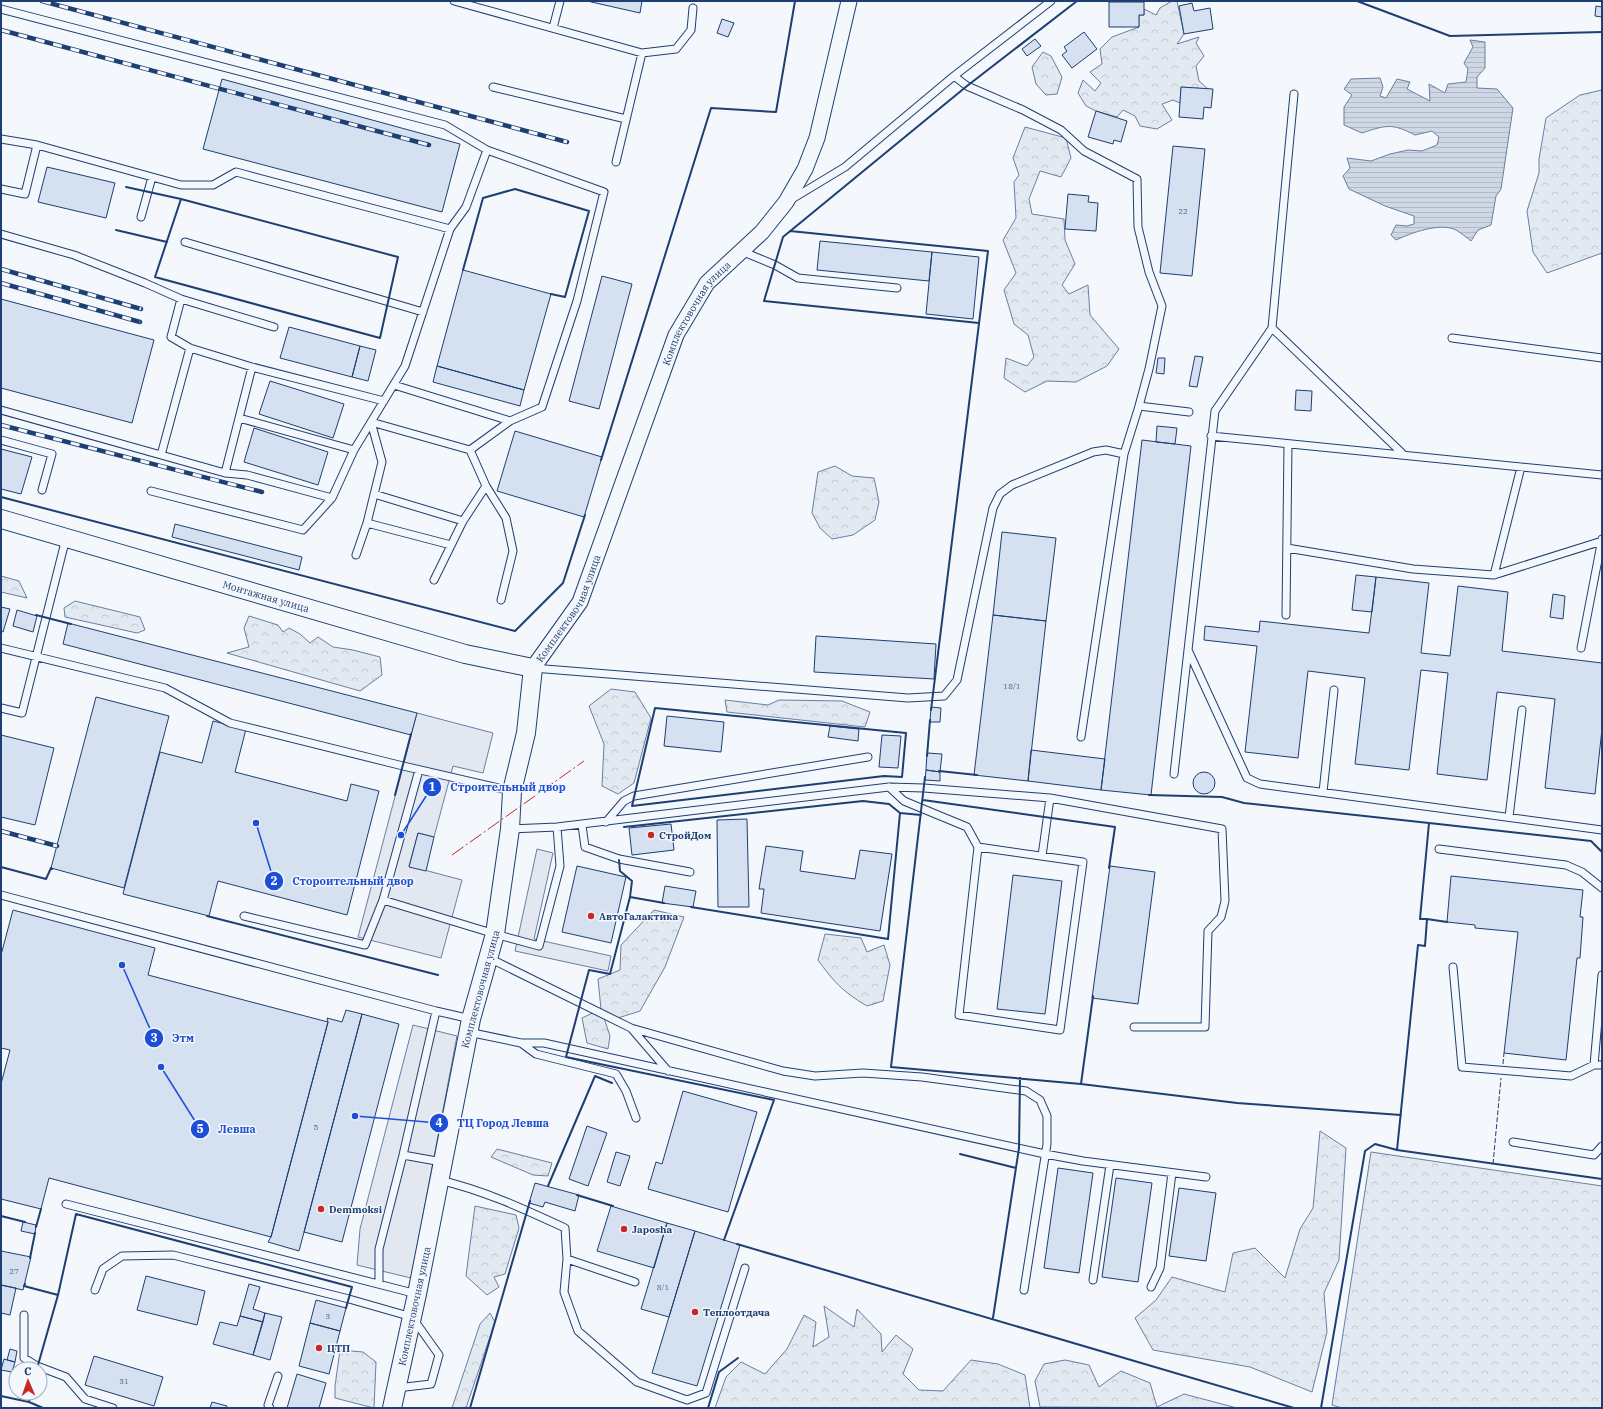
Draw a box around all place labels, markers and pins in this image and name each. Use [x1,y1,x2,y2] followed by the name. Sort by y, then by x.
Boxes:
[422,775,573,798] callout: Строительный двор
[659,829,712,842] place label: СтройДом
[646,830,656,840] marker: СтройДом
[264,870,422,893] callout: Стороительный двор
[599,910,679,923] place label: АвтоГалактика
[586,911,596,921] marker: АвтоГалактика
[144,1026,202,1049] callout: Этм
[429,1112,557,1135] callout: ТЦ Город Левша
[190,1117,264,1140] callout: Левша
[329,1203,383,1216] place label: Demmoksi
[316,1204,326,1214] marker: Demmoksi
[632,1223,673,1236] place label: Japosha
[619,1224,629,1234] marker: Japosha
[703,1306,770,1319] place label: Теплоотдача
[690,1307,700,1317] marker: Теплоотдача
[327,1342,350,1355] place label: ЦТП
[314,1343,324,1353] marker: ЦТП

